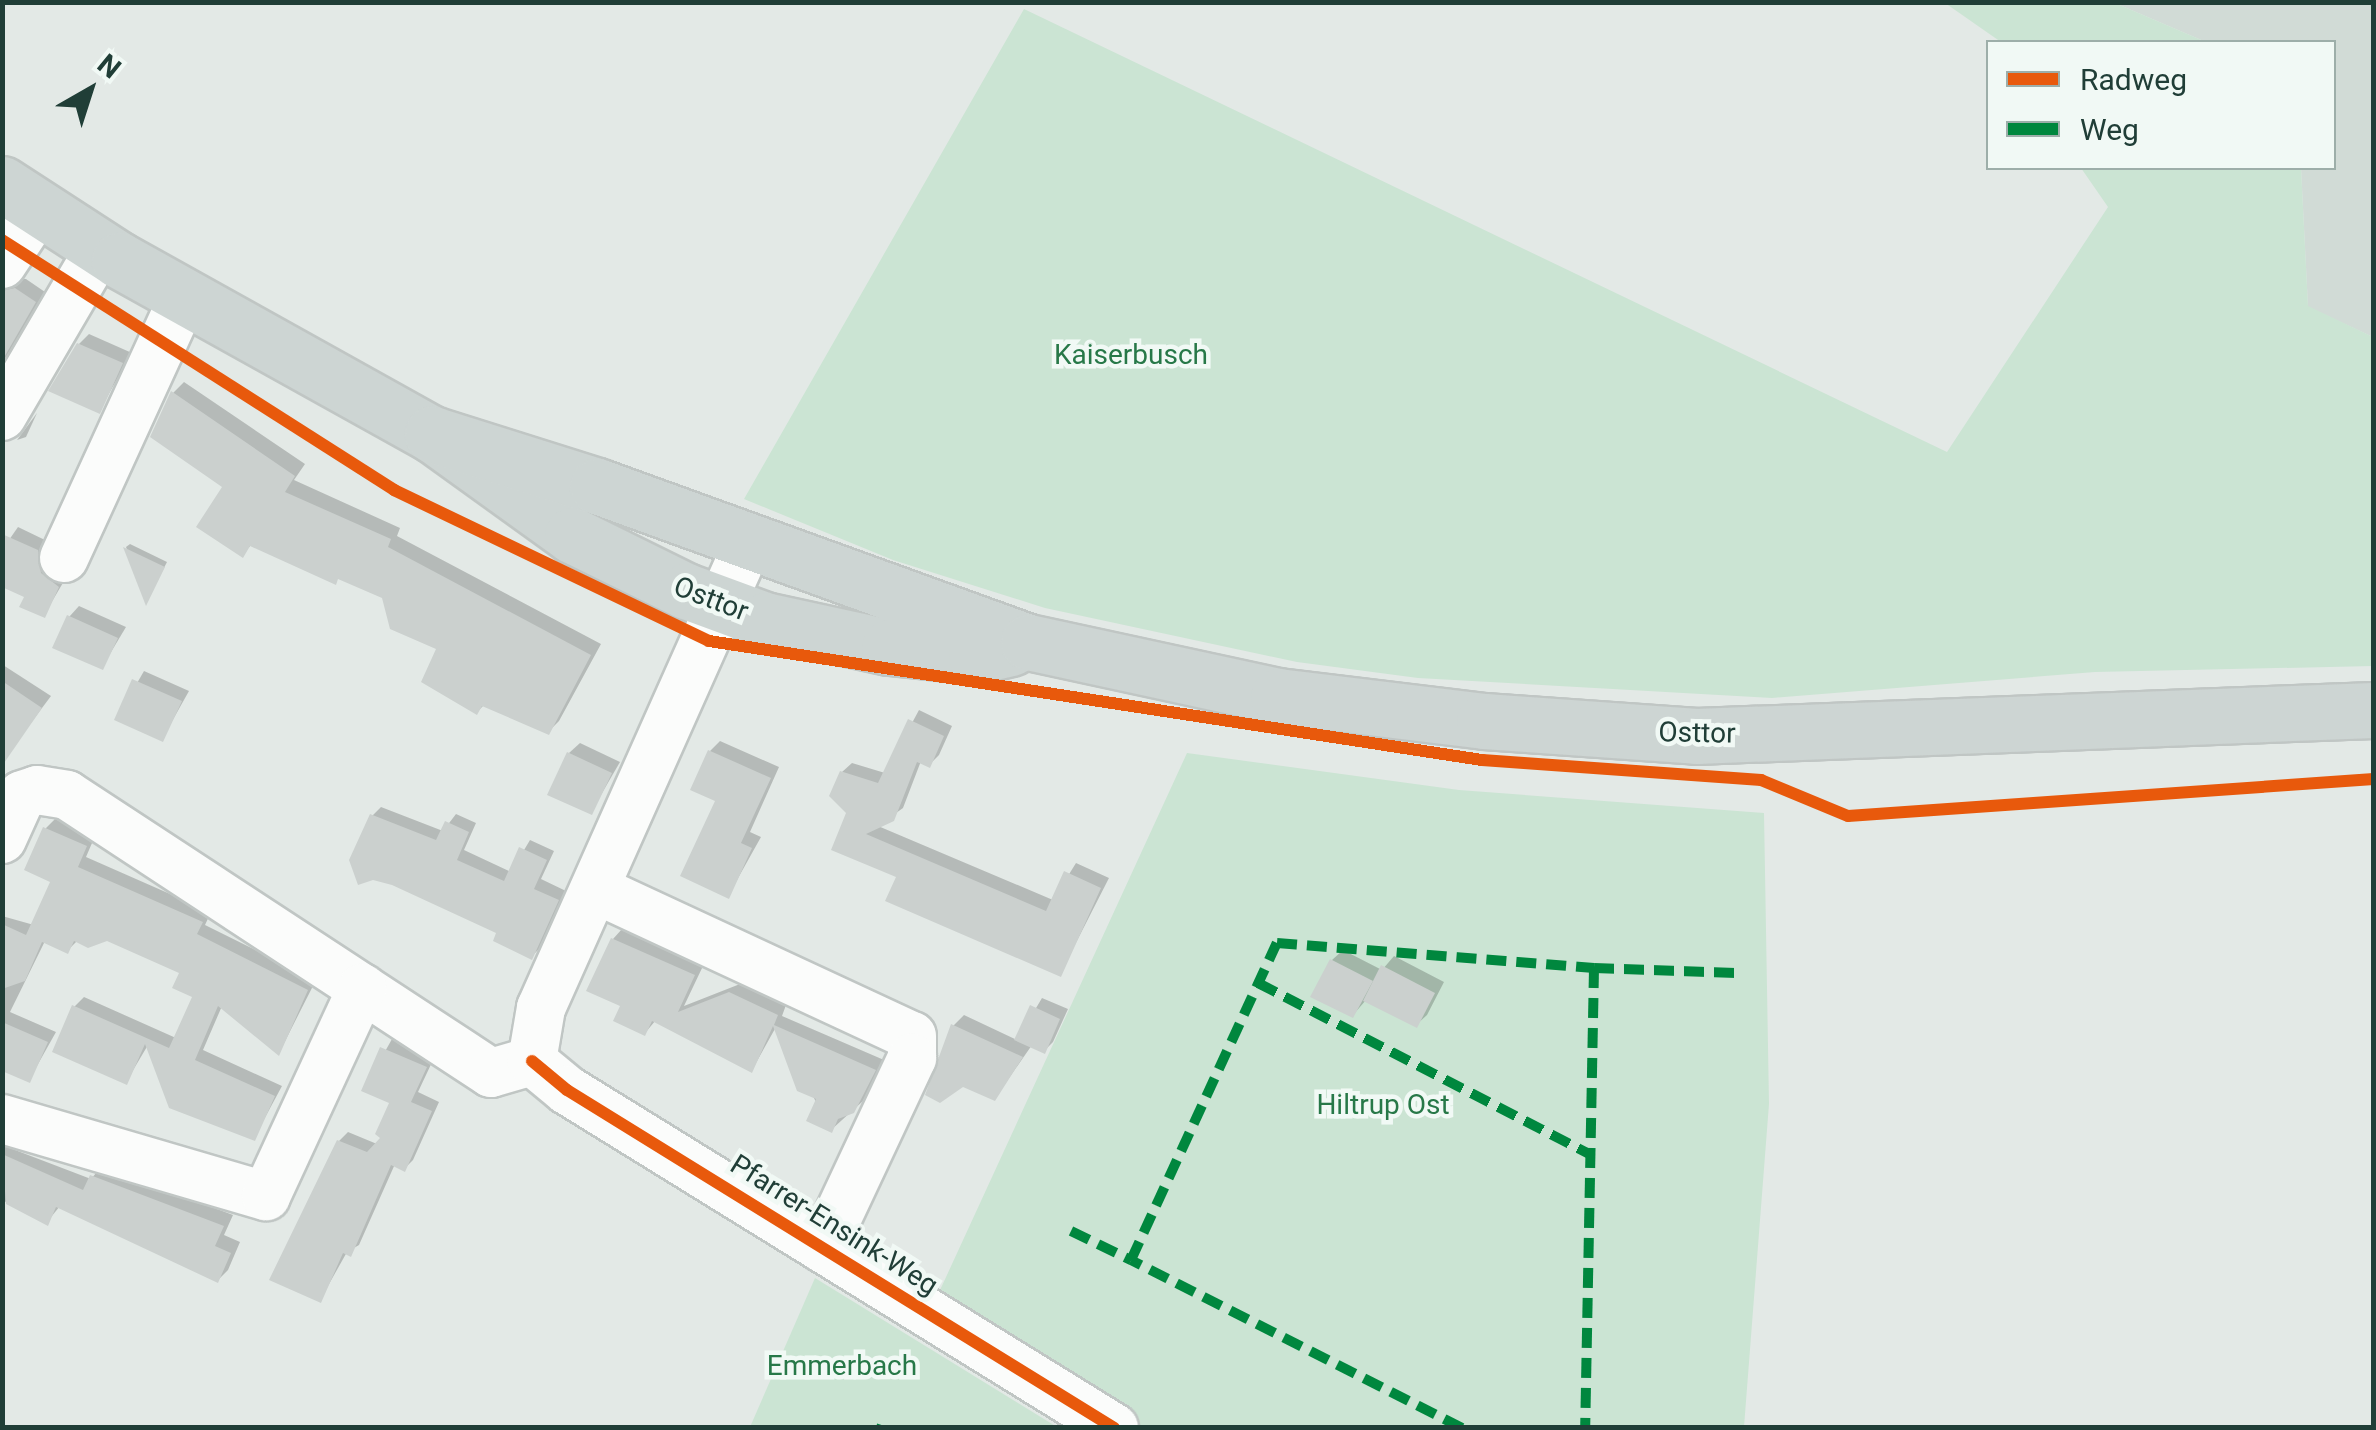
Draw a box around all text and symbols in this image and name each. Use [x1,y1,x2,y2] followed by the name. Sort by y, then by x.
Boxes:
[40,40,140,140] north arrow
[1986,40,2336,170] legend
[91,47,127,85] text: N
[2080,62,2187,97] text: Radweg
[2080,112,2139,147] text: Weg
[1054,338,1208,372] park label: Kaiserbusch
[669,569,753,629] street label: Osttor
[1658,716,1736,750] street label: Osttor
[1316,1088,1450,1122] park label: Hiltrup Ost
[724,1148,944,1302] street label: Pfarrer-Ensink-Weg
[767,1349,917,1383] park label: Emmerbach

